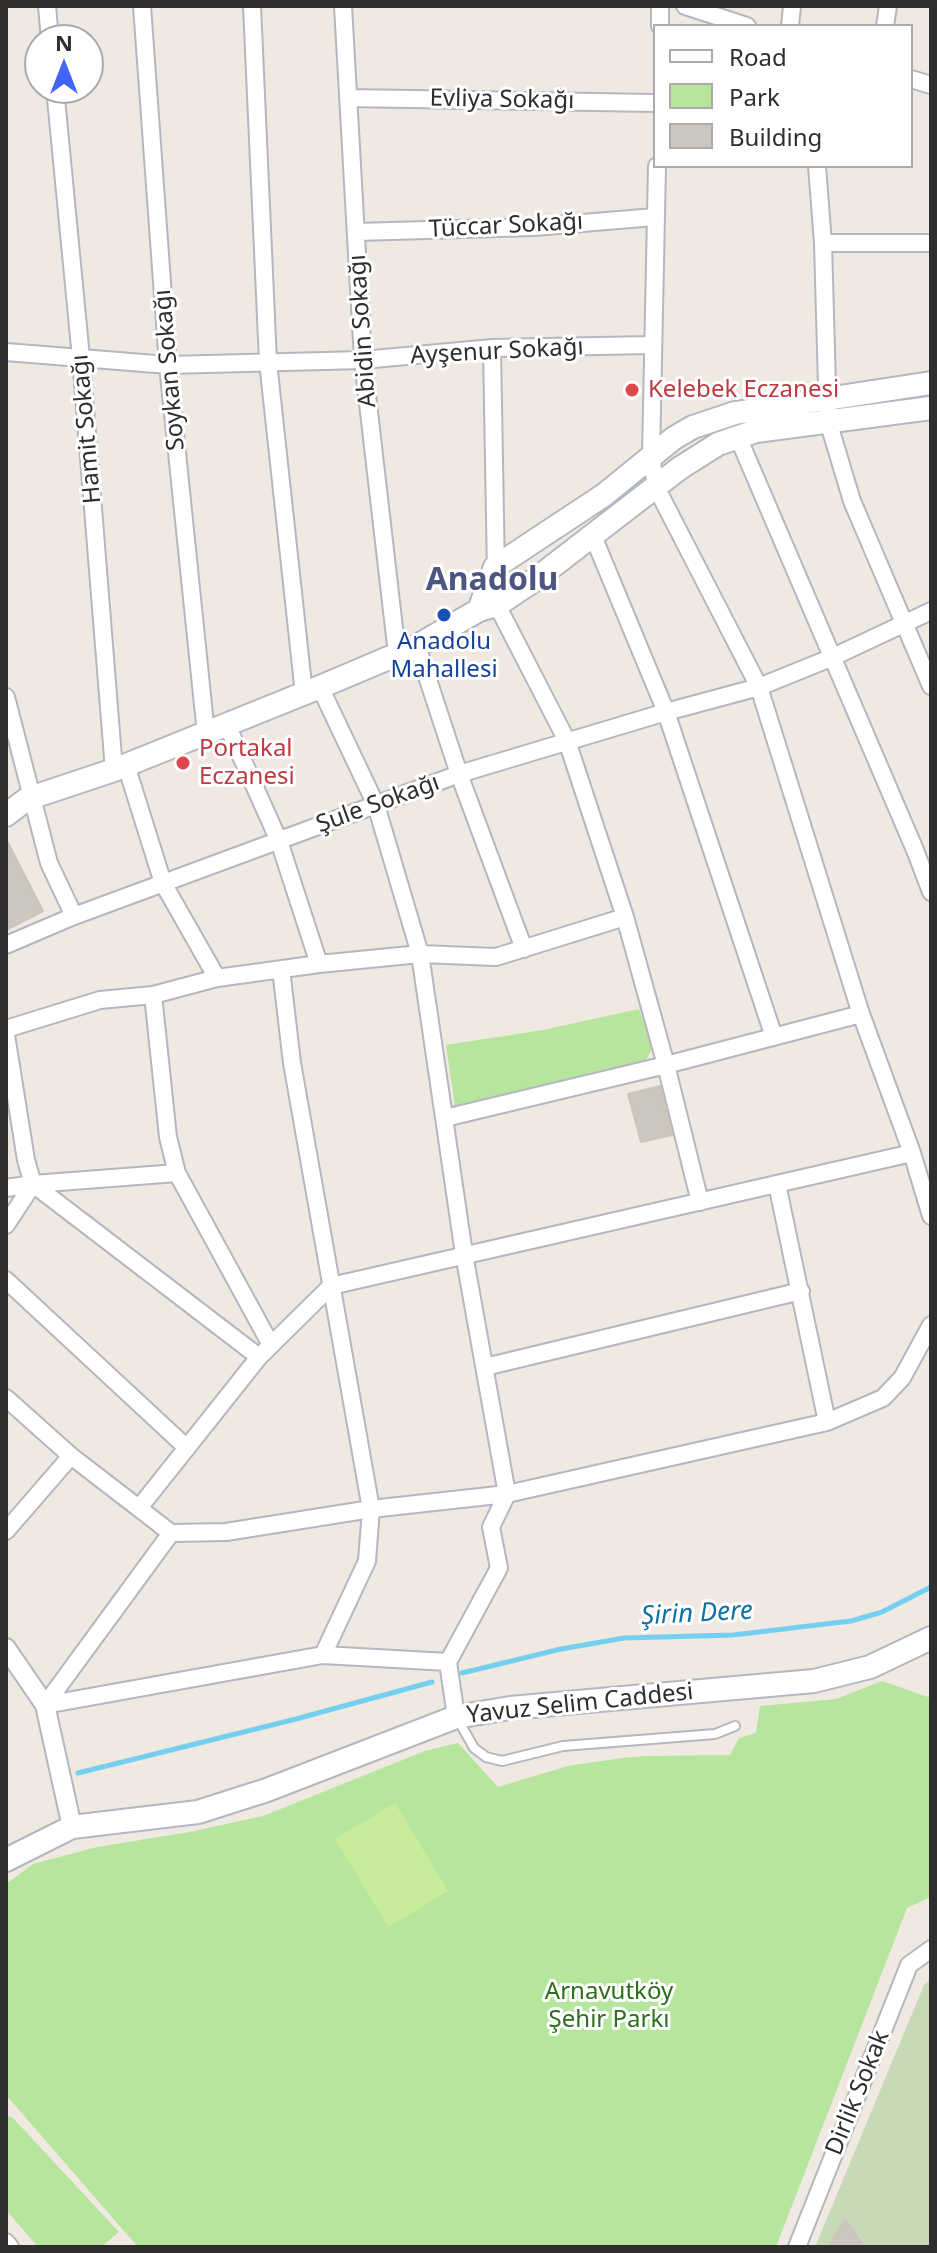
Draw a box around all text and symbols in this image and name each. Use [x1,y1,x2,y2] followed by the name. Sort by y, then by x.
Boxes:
[24,24,104,104] north arrow
[653,24,913,168] legend
[55,27,73,57] text: N
[729,40,787,73] text: Road
[729,80,780,113] text: Park
[429,84,575,116] street label: Evliya Sokağı
[729,120,822,153] text: Building
[428,208,584,244] street label: Tüccar Sokağı
[343,254,383,408] street label: Abidin Sokağı
[149,288,191,452] street label: Soykan Sokağı
[410,333,584,371] street label: Ayşenur Sokağı
[66,353,108,505] street label: Hamit Sokağı
[648,376,839,404] place label: Kelebek Eczanesi
[623,381,641,399] marker: Kelebek Eczanesi
[426,562,558,600] district label: Anadolu
[435,606,453,624] marker: Anadolu Mahallesi
[390,628,498,684] place label: Anadolu Mahallesi
[199,735,295,791] place label: Portakal Eczanesi
[174,754,192,772] marker: Portakal Eczanesi
[313,768,443,840] street label: Şule Sokağı
[640,1595,754,1633] water label: Şirin Dere
[465,1678,695,1730] street label: Yavuz Selim Caddesi
[545,1978,673,2034] park label: Arnavutköy Şehir Parkı
[820,2026,896,2160] street label: Dirlik Sokak

